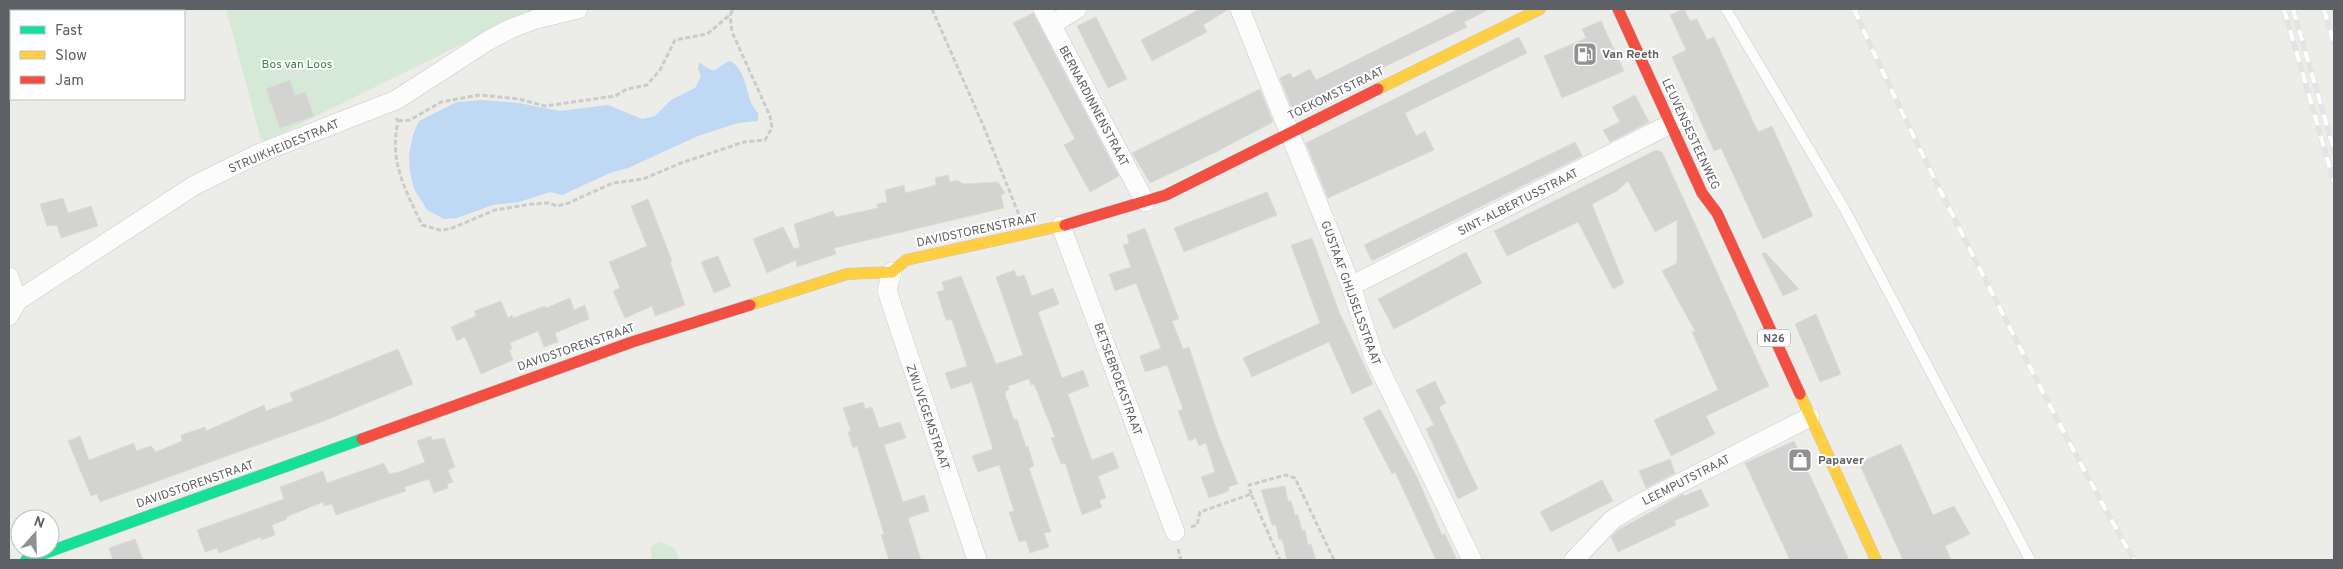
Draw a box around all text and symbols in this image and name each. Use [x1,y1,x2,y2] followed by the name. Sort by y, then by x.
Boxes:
[10,10,185,100] legend
[55,22,83,41] text: Fast
[1572,41,1598,67] fuel station icon: Van Reeth
[1054,43,1132,170] street label: BERNARDINNENSTRAAT
[55,47,87,66] text: Slow
[1602,47,1659,63] place label: Van Reeth
[262,57,332,73] park label: Bos van Loos
[1286,64,1387,124] street label: TOEKOMSTSTRAAT
[55,72,84,91] text: Jam
[1657,76,1723,193] street label: LEUVENSESTEENWEG
[227,116,342,178] street label: STRUIKHEIDESTRAAT
[1455,165,1581,240] street label: SINT-ALBERTUSSTRAAT
[915,210,1039,252] street label: DAVIDSTORENSTRAAT
[1316,219,1384,368] street label: GUSTAAF GHIJSELSSTRAAT
[515,320,637,376] street label: DAVIDSTORENSTRAAT
[1089,321,1145,438] street label: BETSEBROEKSTRAAT
[1758,329,1790,346] road number: N26
[901,362,953,472] street label: ZWIJVEGEMSTRAAT
[1787,447,1813,473] shop icon: Papaver
[1640,452,1733,510] street label: LEEMPUTSTRAAT
[1818,453,1864,469] place label: Papaver
[134,457,256,513] street label: DAVIDSTORENSTRAAT
[10,509,60,559] north arrow
[31,513,47,533] text: N

